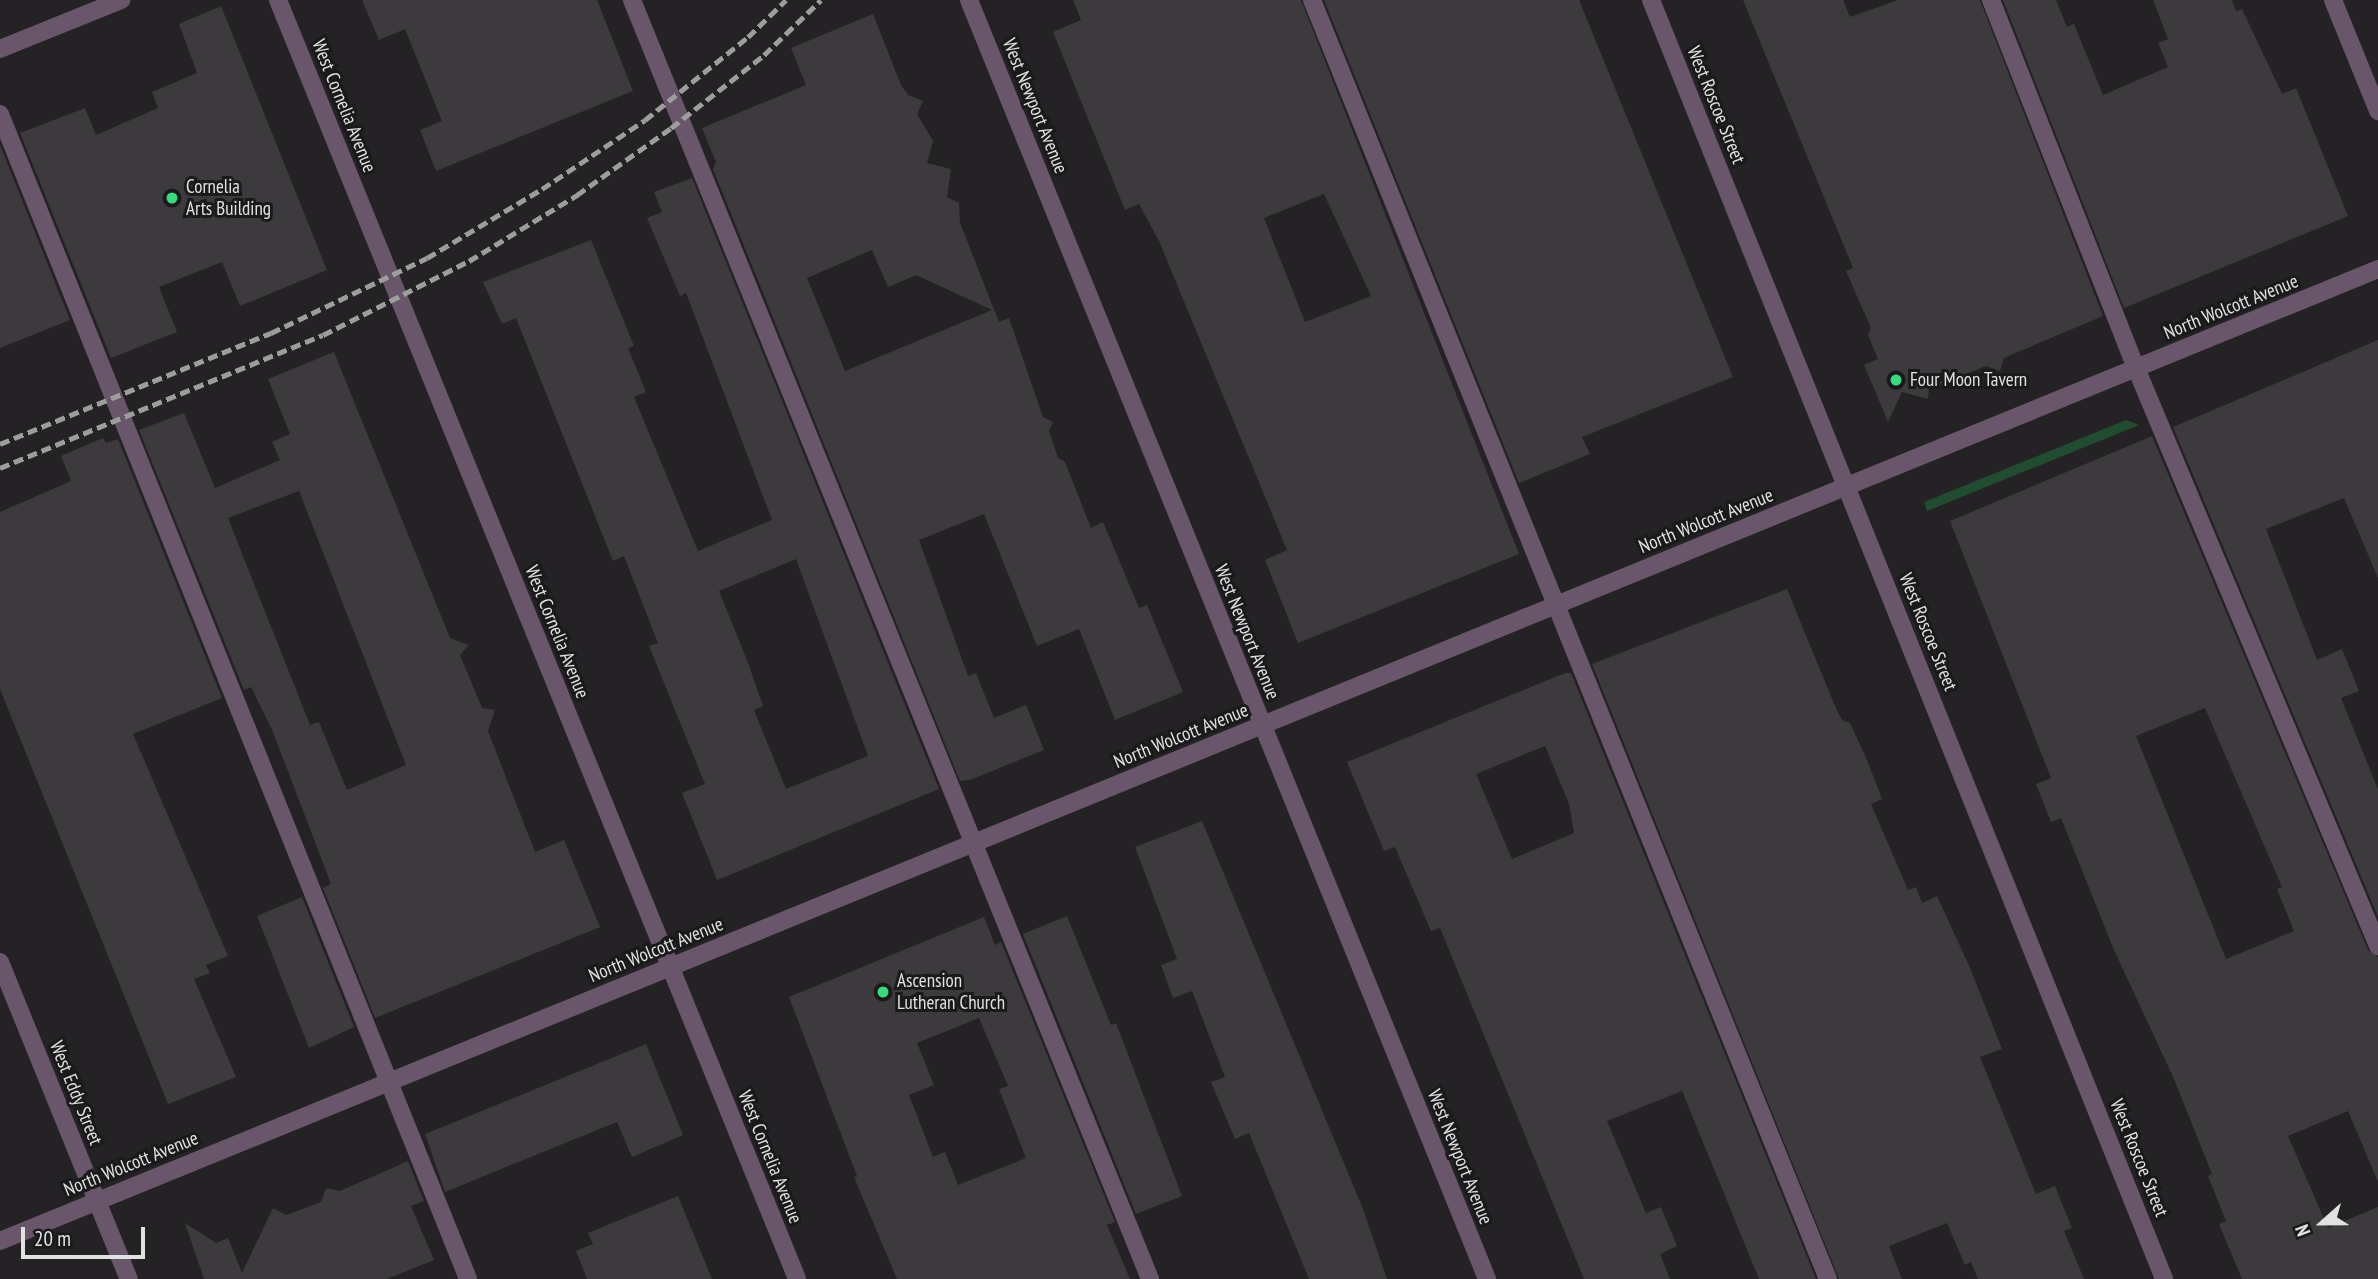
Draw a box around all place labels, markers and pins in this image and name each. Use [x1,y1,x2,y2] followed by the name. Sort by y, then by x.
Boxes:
[186,176,271,220] place label: Cornelia Arts Building
[164,190,180,206] marker: Cornelia Arts Building
[1910,369,2028,391] place label: Four Moon Tavern
[1888,372,1904,388] marker: Four Moon Tavern
[897,970,1005,1014] place label: Ascension Lutheran Church
[875,984,891,1000] marker: Ascension Lutheran Church

